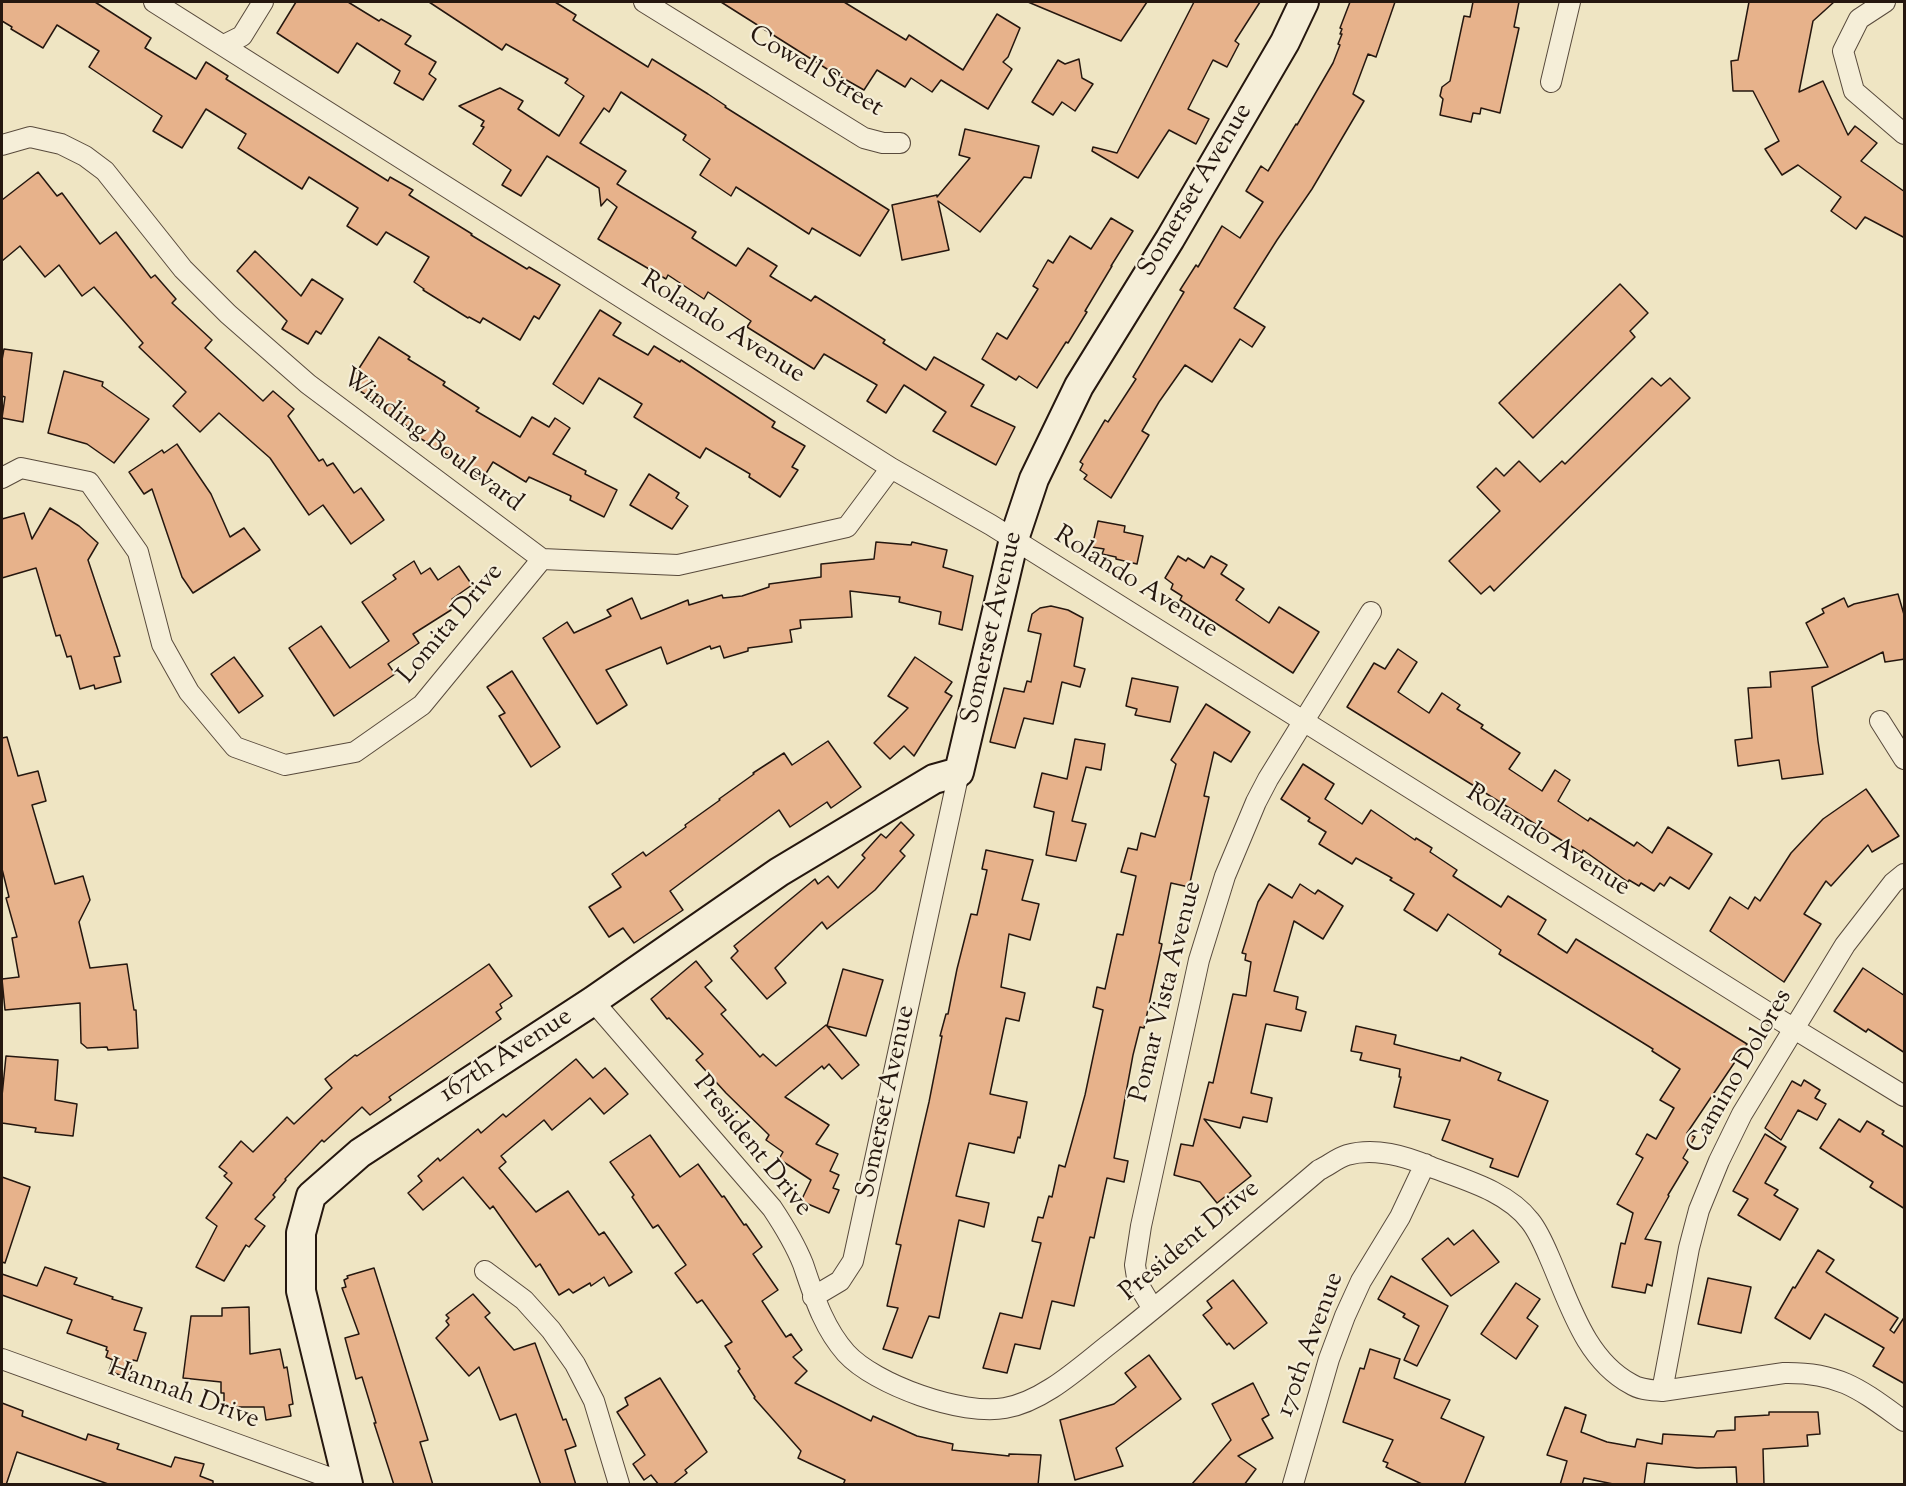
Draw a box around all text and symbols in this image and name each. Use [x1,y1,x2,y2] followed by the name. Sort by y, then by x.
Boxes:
[742,21,888,125] street label: Cowell Street
[1133,99,1261,283] street label: Somerset Avenue
[634,266,810,392] street label: Rolando Avenue
[334,364,528,520] street label: Winding Boulevard
[1047,521,1223,647] street label: Rolando Avenue
[957,529,1031,727] street label: Somerset Avenue
[393,558,511,692] street label: Lomita Drive
[1459,779,1635,905] street label: Rolando Avenue
[1125,878,1211,1106] street label: Pomar Vista Avenue
[1681,984,1801,1160] street label: Camino Dolores
[435,1003,579,1111] street label: 167th Avenue
[852,1003,924,1201] street label: Somerset Avenue
[685,1070,817,1224] street label: President Drive
[1115,1175,1267,1309] street label: President Drive
[1271,1268,1353,1422] street label: 170th Avenue
[103,1354,263,1438] street label: Hannah Drive

